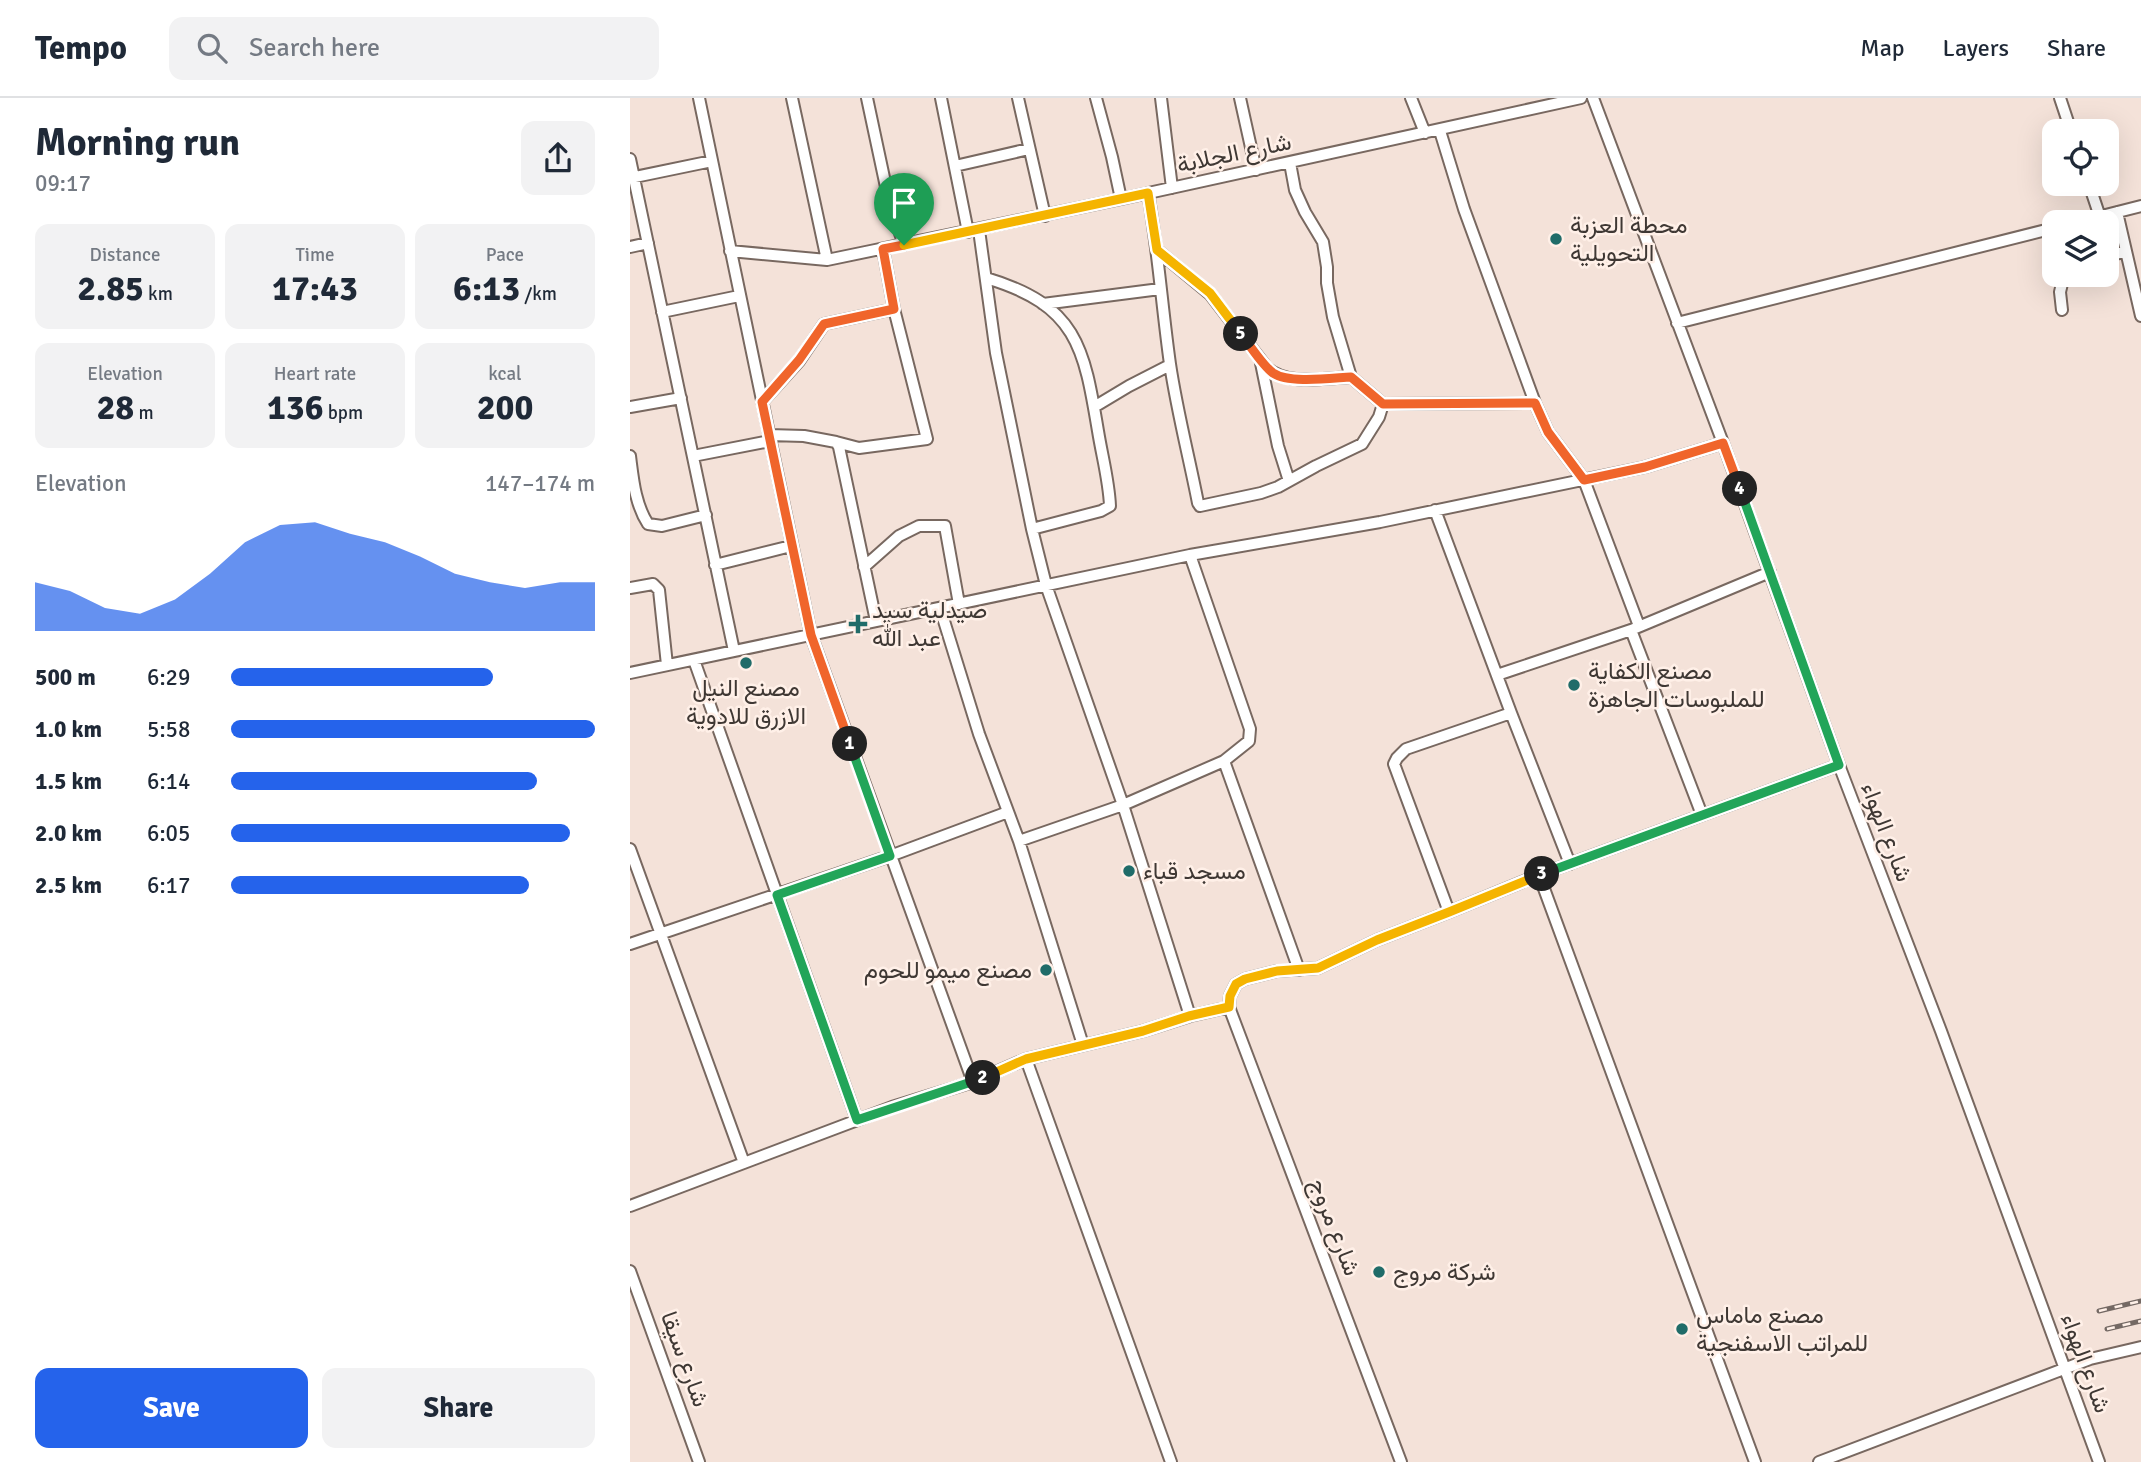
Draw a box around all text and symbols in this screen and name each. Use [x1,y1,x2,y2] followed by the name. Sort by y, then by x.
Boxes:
[169,17,659,80] search box
[35,28,127,69] text: Tempo
[193,29,231,67] icon: search
[249,32,380,64] text: Search here
[1860,33,1905,63] text: Map
[1943,33,2009,63] text: Layers
[2047,33,2106,63] text: Share
[35,119,240,166] text: Morning run
[2042,119,2119,287] map controls
[2042,119,2119,196] button: locate
[521,121,595,195] button: share
[1174,126,1294,181] street label: شارع الجلابة
[35,169,91,198] text: 09:17
[874,173,934,245] pin
[885,184,923,222] icon: arrive
[1570,210,1688,268] place label: محطة العزبة التحويلية
[2042,210,2119,287] button: layers
[1548,231,1564,247] marker: محطة العزبة التحويلية
[90,243,160,267] text: Distance
[295,243,335,267] text: Time
[486,243,524,267] text: Pace
[77,267,144,310] text: 2.85
[272,267,358,310] text: 17:43
[453,267,520,310] text: 6:13
[144,282,173,306] text: km
[520,282,557,306] text: /km
[1224,316,1258,352] pin: 5
[1235,321,1246,345] text: 5
[87,362,163,386] text: Elevation
[274,362,356,386] text: Heart rate
[488,362,522,386] text: kcal
[96,386,134,429] text: 28
[267,386,324,429] text: 136
[477,386,533,429] text: 200
[134,401,154,425] text: m
[324,401,363,425] text: bpm
[35,469,127,498] text: Elevation
[485,469,595,498] text: 147–174 m
[1722,472,1758,506] pin: 4
[1734,476,1745,500] text: 4
[872,595,987,653] place label: صيدلية سيد عبد الله
[850,616,866,632] marker: صيدلية سيد عبد الله
[738,655,754,671] marker: مصنع النيل الازرق للادوية
[1588,656,1765,714] place label: مصنع الكفاية للملبوسات الجاهزة
[35,663,96,692] text: 500 m
[147,663,190,692] text: 6:29
[686,673,806,731] place label: مصنع النيل الازرق للادوية
[1566,677,1582,693] marker: مصنع الكفاية للملبوسات الجاهزة
[35,715,102,744] text: 1.0 km
[147,715,190,744] text: 5:58
[832,726,868,762] pin: 1
[844,731,855,755] text: 1
[35,767,102,796] text: 1.5 km
[147,767,190,796] text: 6:14
[1853,778,1920,886] street label: شارع الهواء
[35,819,102,848] text: 2.0 km
[147,819,190,848] text: 6:05
[1143,856,1246,886] place label: مسجد قباء
[1524,856,1560,892] pin: 3
[1536,861,1547,885] text: 3
[1121,863,1137,879] marker: مسجد قباء
[35,871,102,900] text: 2.5 km
[147,871,190,900] text: 6:17
[864,955,1032,987] place label: مصنع ميمو للحوم
[1038,962,1054,978] marker: مصنع ميمو للحوم
[966,1060,1000,1096] pin: 2
[977,1065,988,1089] text: 2
[1302,1174,1367,1280] street label: شارع مروج
[1393,1257,1496,1288] place label: شركة مروج
[1371,1264,1387,1280] marker: شركة مروج
[1696,1300,1868,1358] place label: مصنع ماماس للمراتب الاسفنجية
[653,1307,716,1411] street label: شارع سيقا
[2053,1309,2118,1417] street label: شارع الهواء
[1674,1321,1690,1337] marker: مصنع ماماس للمراتب الاسفنجية
[35,1368,308,1448] button: Save
[322,1368,595,1448] button: Share

